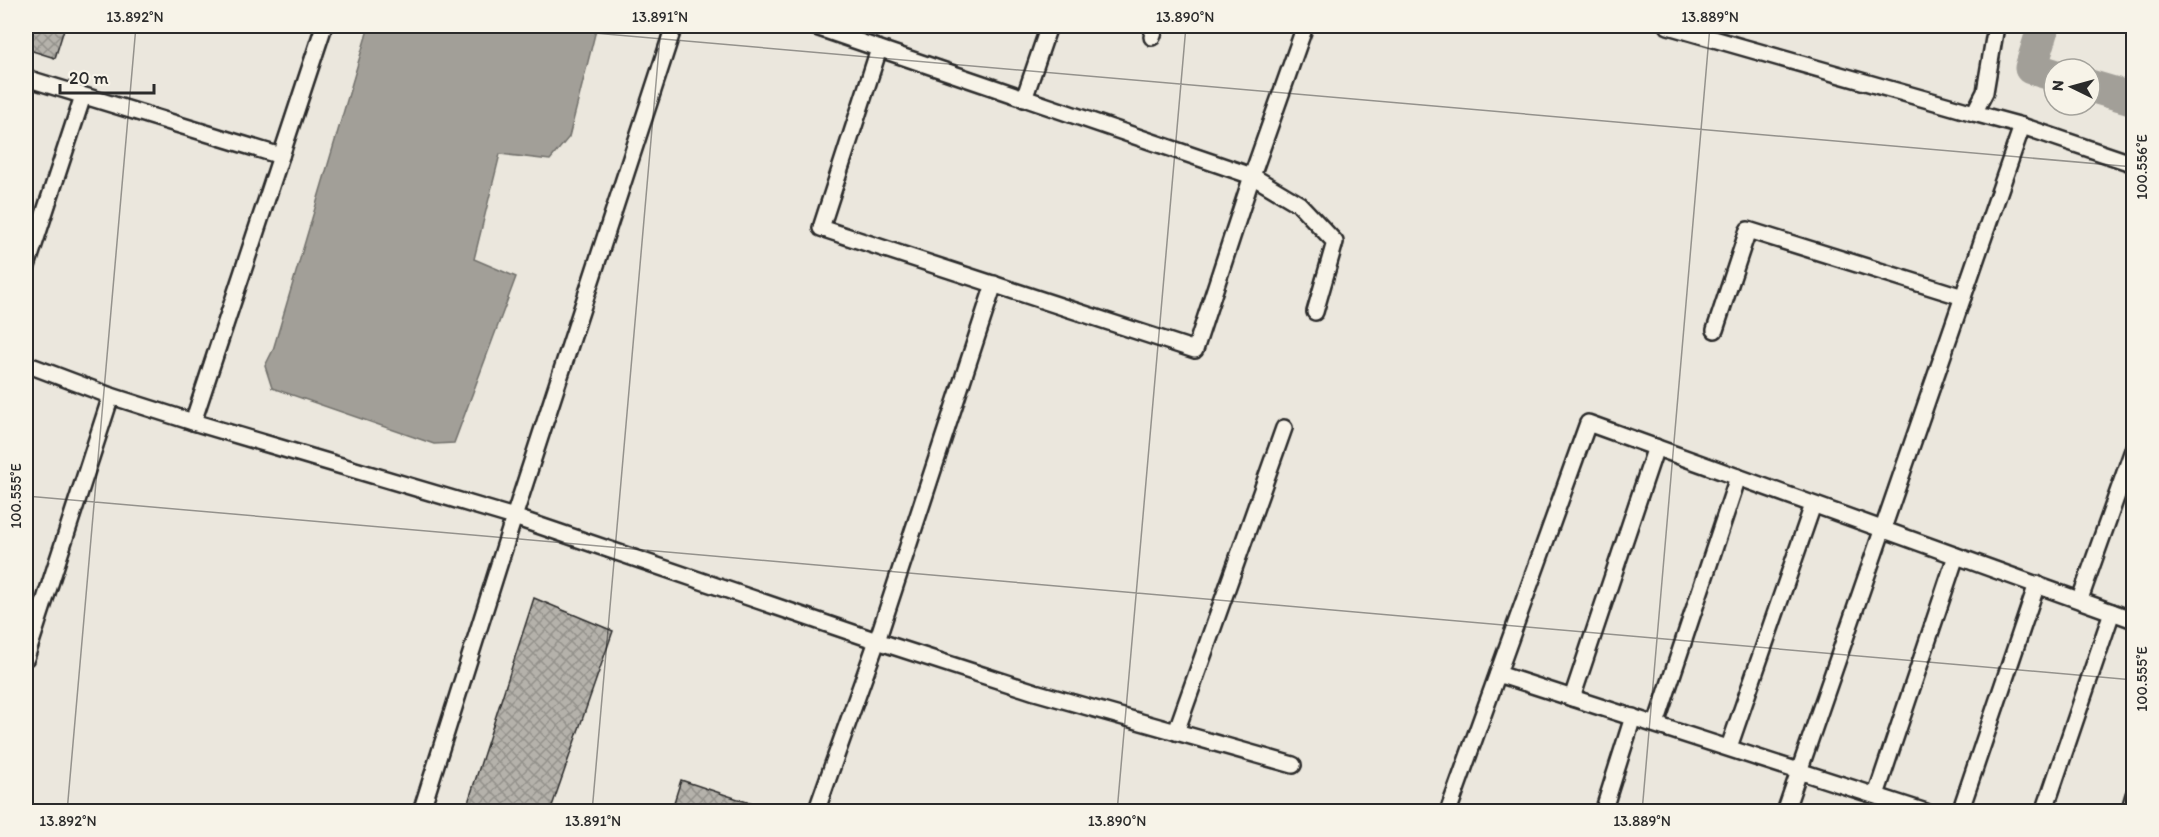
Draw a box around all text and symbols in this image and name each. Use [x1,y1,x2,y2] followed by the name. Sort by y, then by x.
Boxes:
[106,8,164,26] text: 13.892°N
[632,8,688,26] text: 13.891°N
[1156,8,1214,26] text: 13.890°N
[1681,8,1739,26] text: 13.889°N
[60,57,154,95] scale bar
[2042,57,2102,117] north arrow
[69,67,109,89] text: 20 m
[2048,80,2067,92] text: N
[2133,134,2151,200] text: 100.556°E
[7,463,25,529] text: 100.555°E
[2133,646,2151,712] text: 100.555°E
[39,812,97,830] text: 13.892°N
[565,812,621,830] text: 13.891°N
[1088,812,1146,830] text: 13.890°N
[1613,812,1671,830] text: 13.889°N

